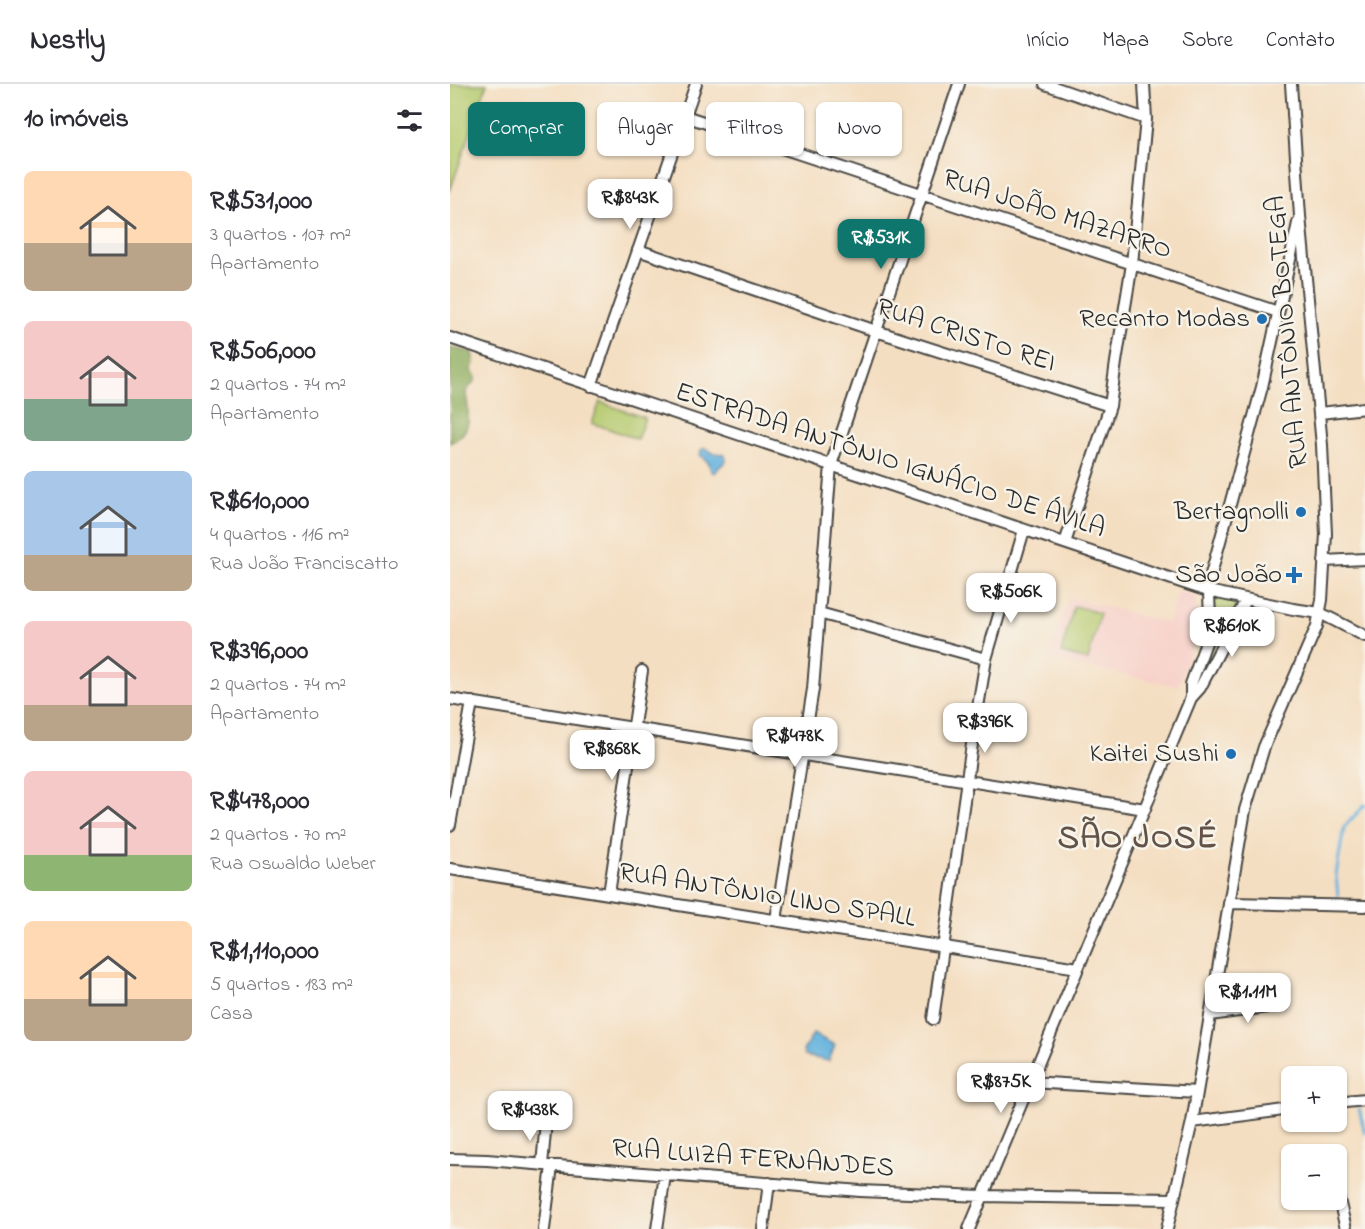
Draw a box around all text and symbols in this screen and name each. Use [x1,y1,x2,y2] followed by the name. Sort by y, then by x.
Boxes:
[30,21,105,62] text: Nestly
[1026,26,1069,56] text: Início
[1102,26,1149,56] text: Mapa
[1182,26,1233,56] text: Sobre
[1266,26,1335,56] text: Contato
[24,101,129,139] text: 10 imóveis
[468,102,585,156] chip: Comprar
[597,102,694,156] chip: Alugar
[706,102,804,156] chip: Filtros
[816,102,902,156] chip: Novo
[393,104,426,137] icon: filters
[937,160,1177,270] street label: RUA JOÃO MAZARRO
[581,179,679,230] pin: R$843K
[210,183,312,221] text: R$531,000
[602,184,658,213] text: R$843K
[1257,194,1319,470] street label: RUA ANTÔNIO BOTEGA
[72,195,144,267] icon: home
[832,219,930,270] pin: R$531K
[210,221,351,250] text: 3 quartos · 107 m²
[852,224,910,253] text: R$531K
[210,250,319,279] text: Apartamento
[871,289,1061,383] street label: RUA CRISTO REI
[1079,300,1250,339] place label: Recanto Modas
[1255,312,1269,326] marker: Recanto Modas
[210,333,316,371] text: R$506,000
[72,345,144,417] icon: home
[210,371,346,400] text: 2 quartos · 74 m²
[670,373,1110,549] street label: ESTRADA ANTÔNIO IGNÁCIO DE ÁVILA
[210,400,319,429] text: Apartamento
[210,483,309,521] text: R$610,000
[1173,493,1289,532] place label: Bertagnolli
[72,495,144,567] icon: home
[1294,505,1308,519] marker: Bertagnolli
[210,521,349,550] text: 4 quartos · 116 m²
[210,550,398,579] text: Rua João Franciscatto
[1175,556,1282,595] place label: São João
[1287,568,1301,582] marker: São João
[962,573,1060,624] pin: R$506K
[980,578,1042,607] text: R$506K
[1183,607,1281,658] pin: R$610K
[1204,612,1260,641] text: R$610K
[210,633,308,671] text: R$396,000
[72,645,144,717] icon: home
[210,671,346,700] text: 2 quartos · 74 m²
[210,700,319,729] text: Apartamento
[936,703,1034,754] pin: R$396K
[957,708,1013,737] text: R$396K
[746,717,844,768] pin: R$478K
[767,722,823,751] text: R$478K
[563,730,661,781] pin: R$868K
[584,735,640,764] text: R$868K
[1090,735,1219,774] place label: Kaitei Sushi
[1224,747,1238,761] marker: Kaitei Sushi
[210,783,309,821] text: R$478,000
[72,795,144,867] icon: home
[1058,815,1218,863] district label: SÃO JOSÉ
[210,821,347,850] text: 2 quartos · 70 m²
[210,850,376,879] text: Rua Oswaldo Weber
[616,853,918,939] street label: RUA ANTÔNIO LINO SPALL
[210,933,319,971] text: R$1,110,000
[72,945,144,1017] icon: home
[210,971,353,1000] text: 5 quartos · 183 m²
[1193,973,1303,1024] pin: R$1.11M
[1219,978,1277,1007] text: R$1.11M
[210,1000,253,1029] text: Casa
[952,1063,1050,1114] pin: R$875K
[1281,1066,1347,1210] map controls
[1281,1066,1347,1132] button: +
[971,1068,1031,1097] text: R$875K
[481,1091,579,1142] pin: R$438K
[502,1096,558,1125] text: R$438K
[611,1130,895,1188] street label: RUA LUIZA FERNANDES
[1281,1144,1347,1210] button: −

